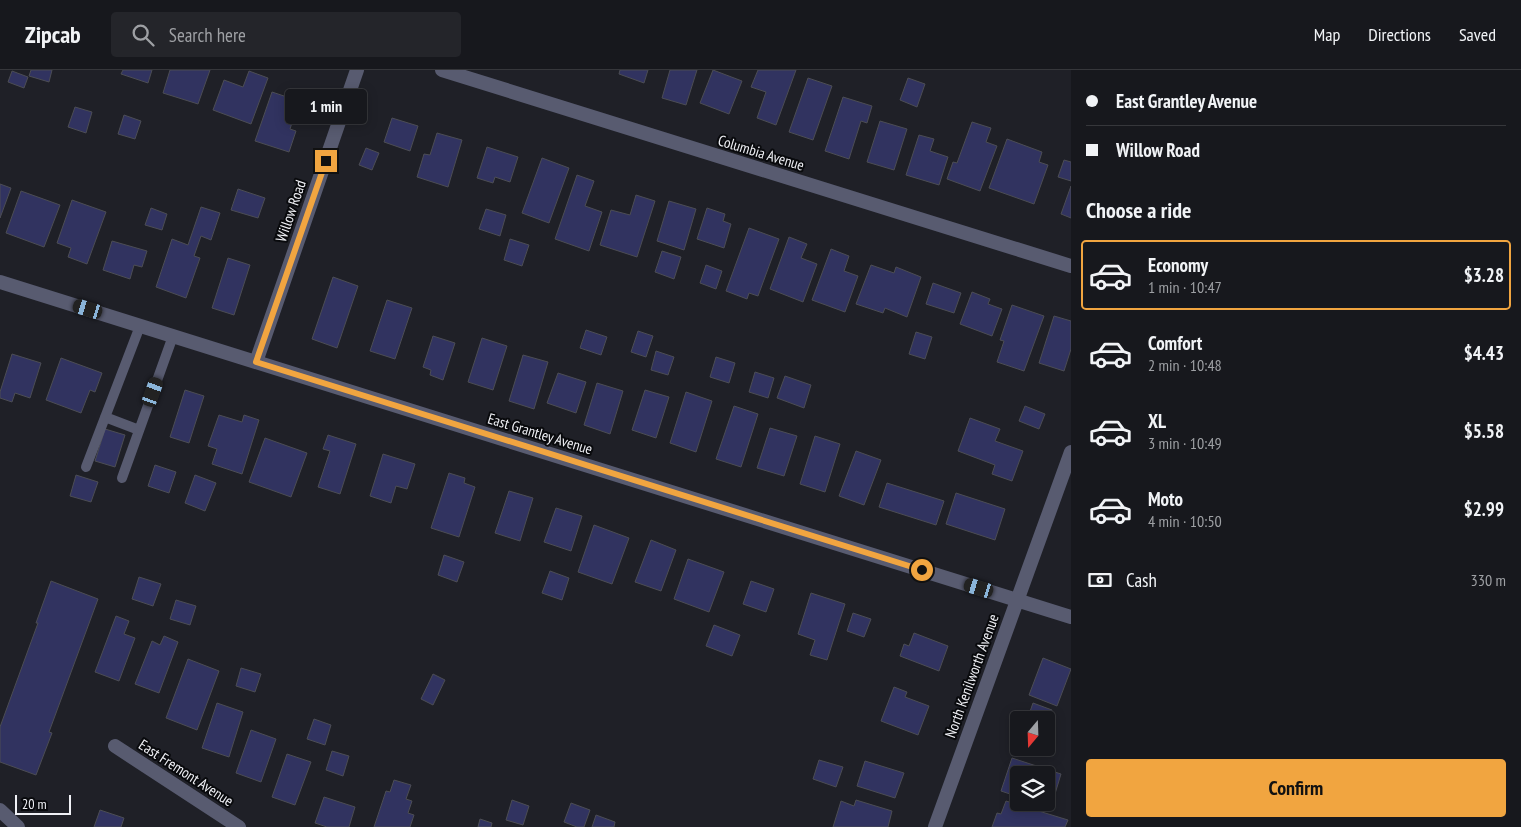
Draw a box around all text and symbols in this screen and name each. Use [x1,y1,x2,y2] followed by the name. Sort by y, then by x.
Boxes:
[111,12,461,57] search box
[25,19,81,50] text: Zipcab
[129,21,157,49] icon: search
[169,23,246,47] text: Search here
[1314,23,1340,46] text: Map
[1368,23,1431,46] text: Directions
[1459,23,1496,46] text: Saved
[285,88,367,124] callout: 1 min
[1116,89,1257,113] text: East Grantley Avenue
[310,96,342,116] text: 1 min
[716,130,807,175] street label: Columbia Avenue
[1116,138,1200,162] text: Willow Road
[315,150,337,172] route end
[271,177,310,244] street label: Willow Road
[1086,196,1191,224] text: Choose a ride
[1088,253,1133,298] icon: car
[1148,253,1208,277] text: Economy
[1464,263,1504,287] text: $3.28
[1148,277,1222,297] text: 1 min · 10:47
[71,297,104,321] car
[1088,331,1133,376] icon: car
[1148,331,1202,355] text: Comfort
[1464,341,1504,365] text: $4.43
[1148,355,1222,375] text: 2 min · 10:48
[140,375,165,409] car
[486,409,595,458] street label: East Grantley Avenue
[1088,409,1133,454] icon: car
[1148,409,1166,433] text: XL
[1464,419,1504,443] text: $5.58
[1148,433,1222,453] text: 3 min · 10:49
[1088,487,1133,532] icon: car
[1148,487,1183,511] text: Moto
[1464,497,1504,521] text: $2.99
[1148,511,1222,531] text: 4 min · 10:50
[911,559,933,581] route start
[1086,566,1114,594] icon: cash
[1126,568,1157,592] text: Cash
[1471,570,1506,590] text: 330 m
[962,576,995,600] car
[940,611,1003,740] street label: North Kenilworth Avenue
[1010,711,1055,756] north arrow
[1010,711,1055,811] map controls
[135,735,237,810] street label: East Fremont Avenue
[1086,759,1506,817] button: Confirm
[1010,766,1055,811] button: layers
[15,792,71,815] scale bar
[22,795,47,813] text: 20 m

